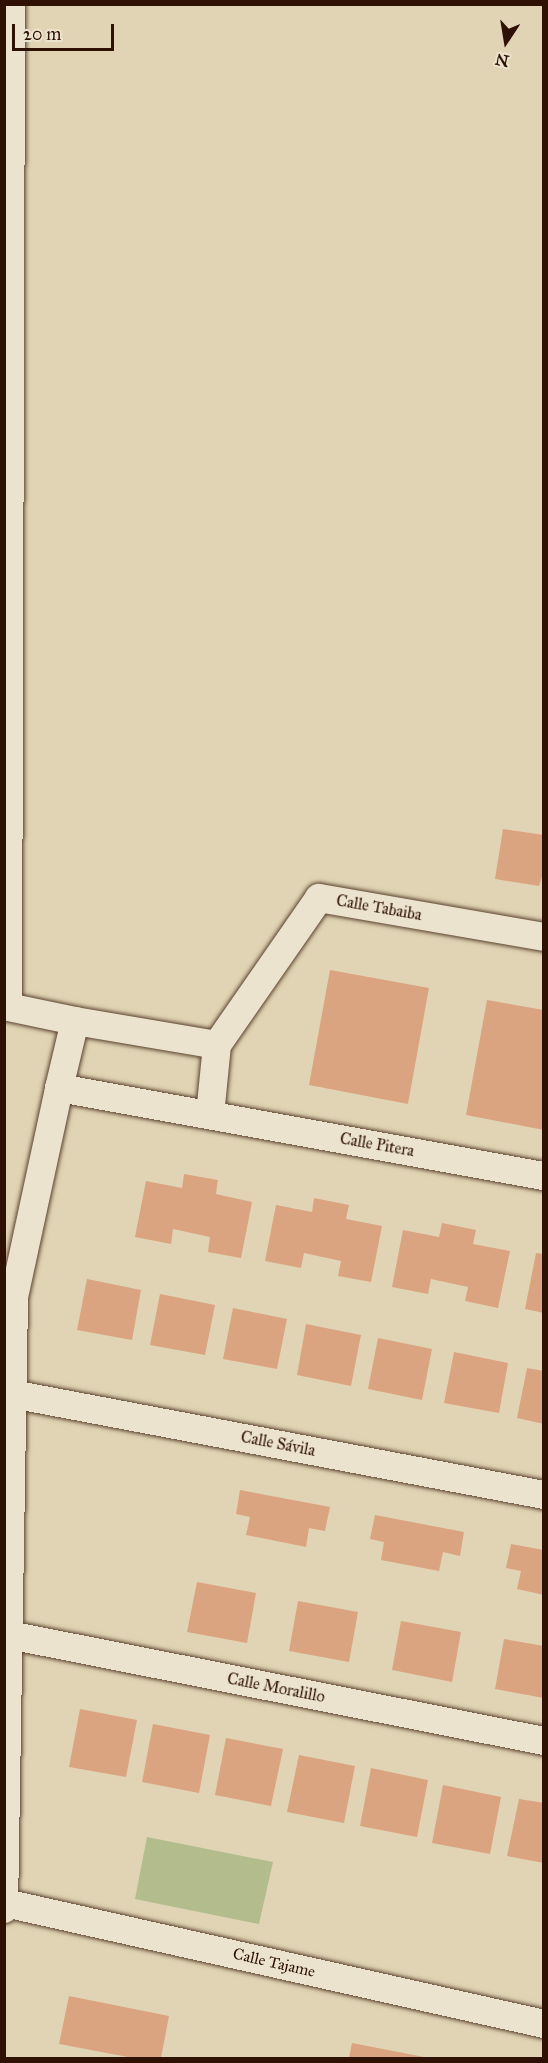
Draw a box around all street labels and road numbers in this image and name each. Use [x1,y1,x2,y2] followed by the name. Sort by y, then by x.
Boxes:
[335,891,423,925] street label: Calle Tabaiba
[338,1129,416,1161] street label: Calle Pitera
[239,1427,317,1461] street label: Calle Sávila
[226,1669,326,1707] street label: Calle Moralillo
[231,1944,317,1982] street label: Calle Tajame

